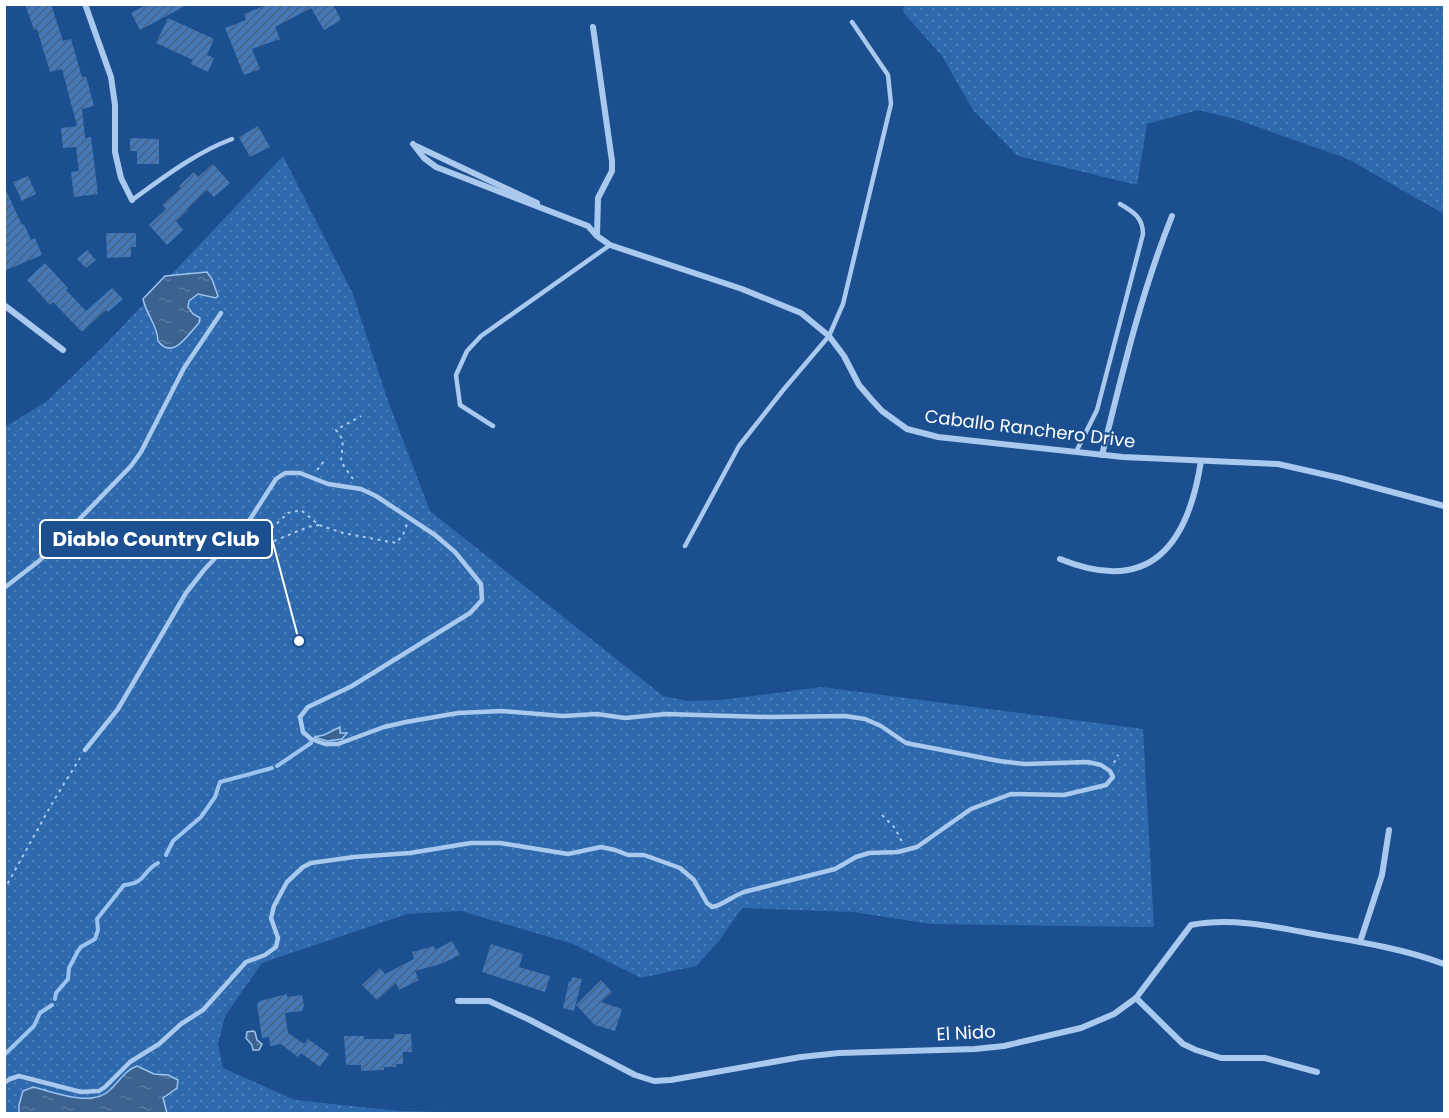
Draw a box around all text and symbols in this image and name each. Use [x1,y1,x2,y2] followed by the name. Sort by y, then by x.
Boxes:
[923,403,1137,454] street label: Caballo Ranchero Drive
[40,520,272,558] callout: Diablo Country Club
[52,525,260,553] text: Diablo Country Club
[936,1018,996,1047] street label: El Nido

